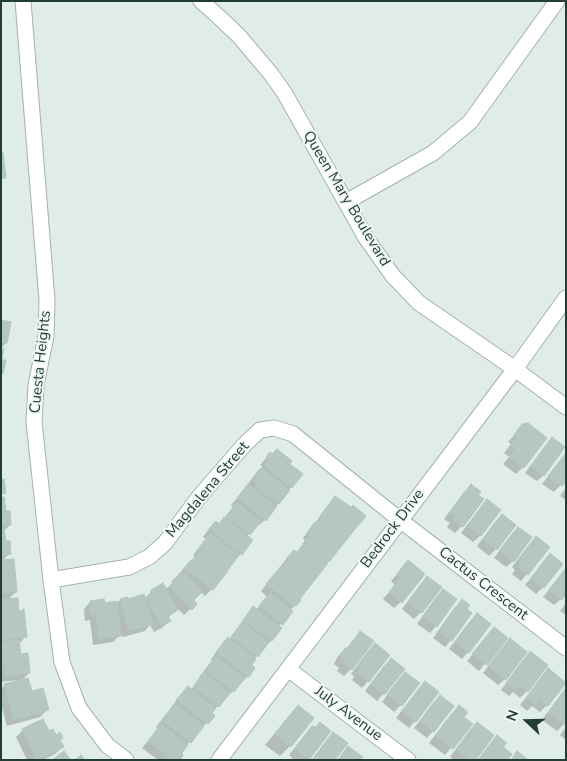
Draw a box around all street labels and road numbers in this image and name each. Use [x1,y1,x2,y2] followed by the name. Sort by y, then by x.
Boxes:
[298,128,394,270] street label: Queen Mary Boulevard
[27,310,55,414] street label: Cuesta Heights
[163,438,253,542] street label: Magdalena Street
[357,486,429,572] street label: Bedrock Drive
[435,543,531,625] street label: Cactus Crescent
[311,683,385,745] street label: July Avenue

